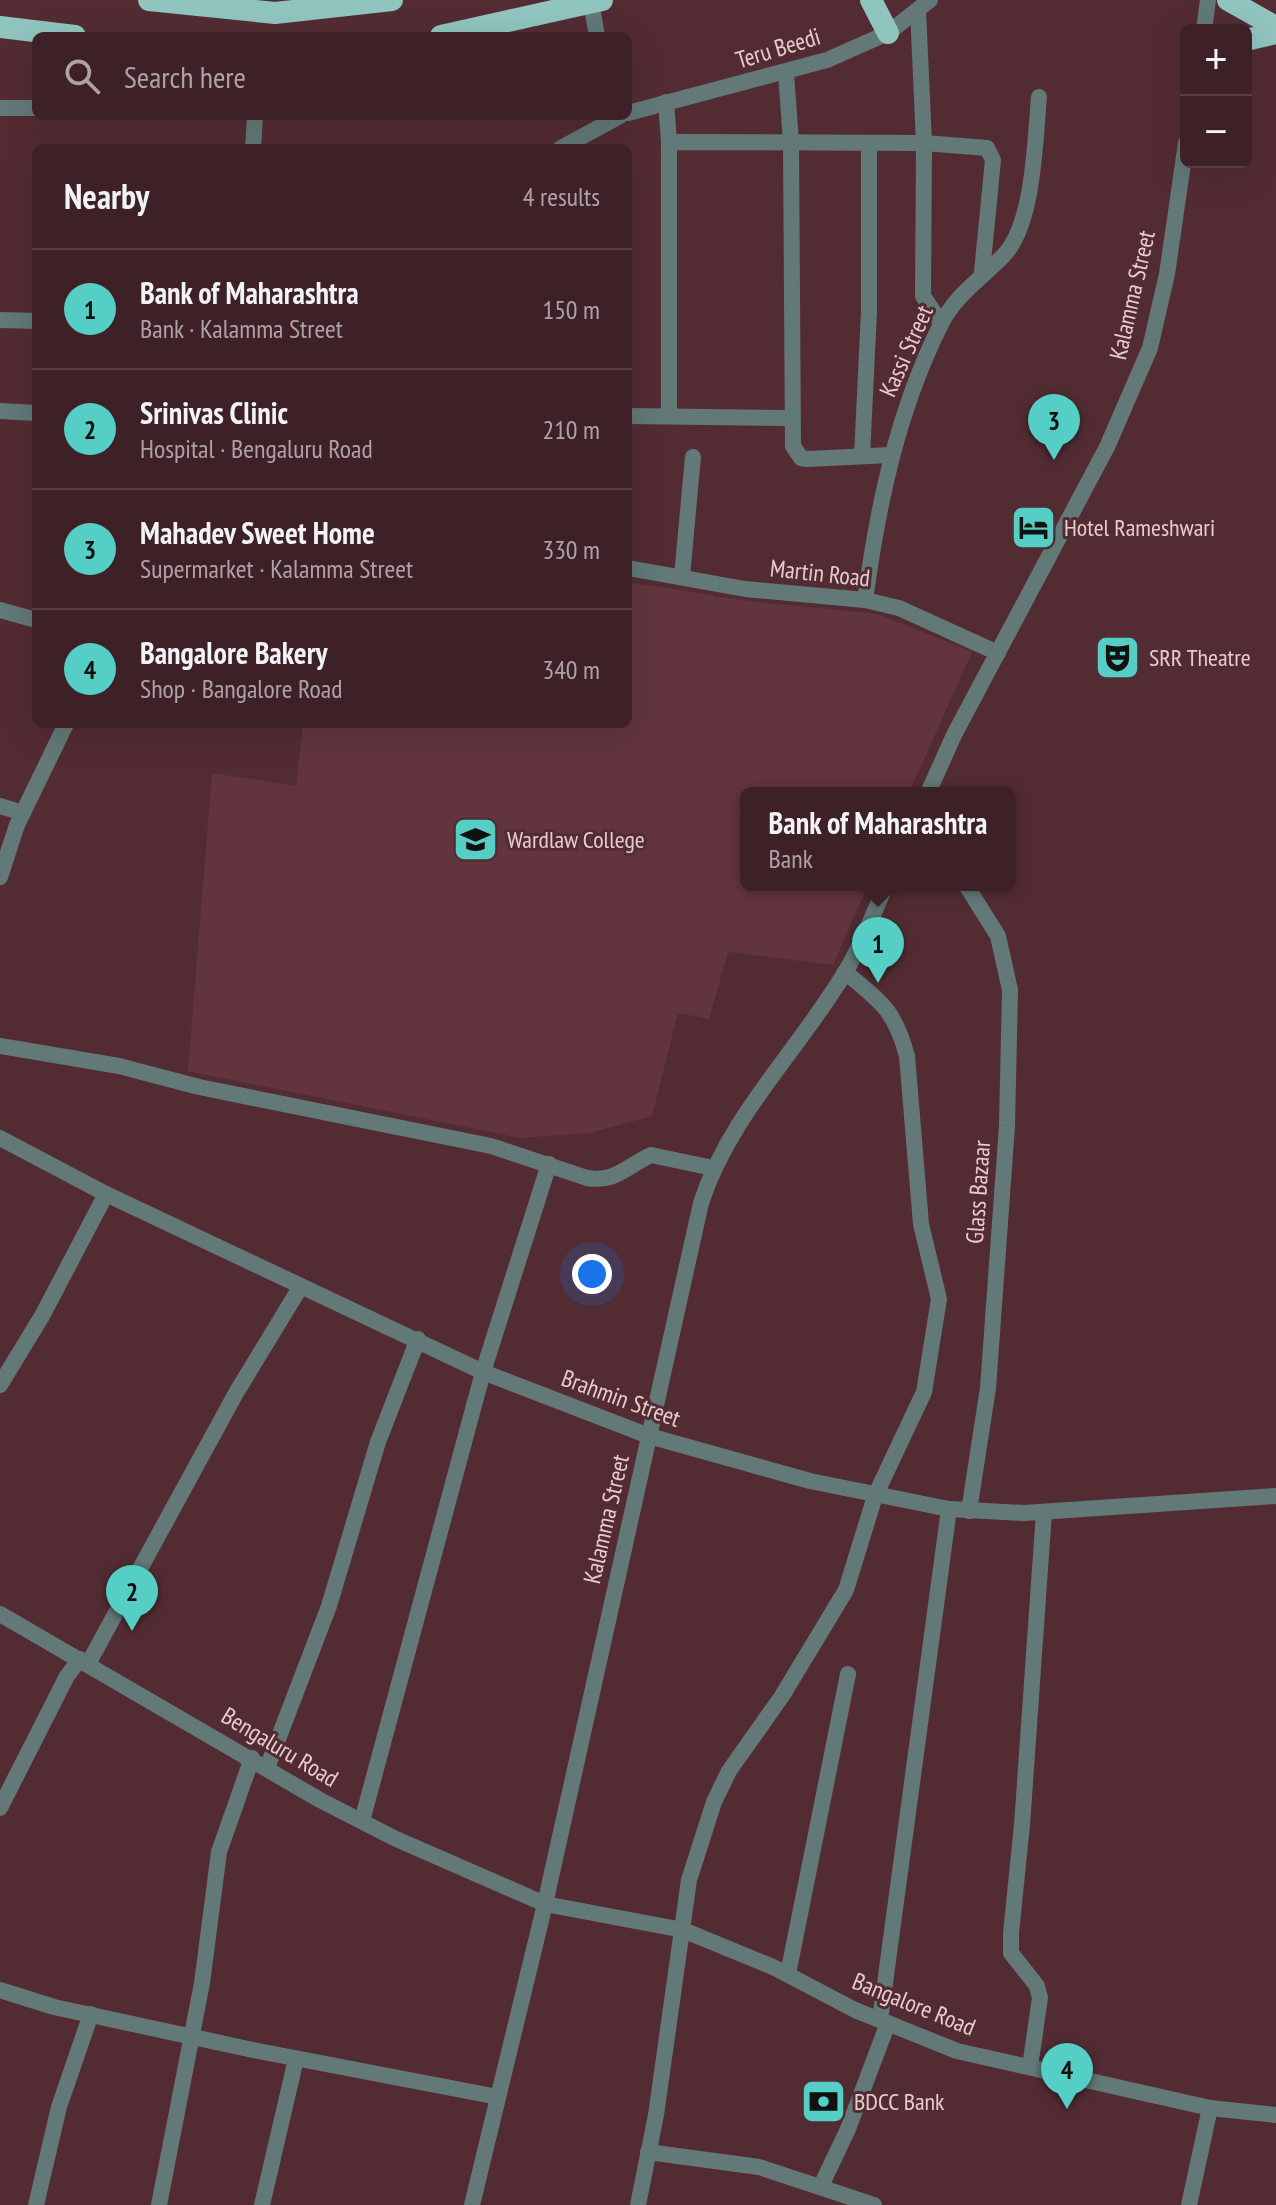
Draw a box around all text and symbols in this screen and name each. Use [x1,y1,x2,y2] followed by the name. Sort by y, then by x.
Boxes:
[732,20,824,76] street label: Teru Beedi
[1180,24,1252,168] map controls
[1180,24,1252,96] button: +
[32,32,632,120] search box
[60,54,104,98] icon: search
[124,57,246,96] text: Search here
[1180,96,1252,168] button: −
[64,174,149,218] text: Nearby
[523,180,600,213] text: 4 results
[1102,227,1162,363] street label: Kalamma Street
[140,273,359,312] text: Bank of Maharashtra
[84,293,96,326] text: 1
[542,293,600,326] text: 150 m
[872,300,940,402] street label: Kassi Street
[140,312,343,345] text: Bank · Kalamma Street
[140,393,288,432] text: Srinivas Clinic
[1028,394,1080,460] pin: 3
[84,413,96,446] text: 2
[542,413,600,446] text: 210 m
[140,432,373,465] text: Hospital · Bengaluru Road
[1009,503,1057,551] hotel icon: Hotel Rameshwari
[1064,512,1215,543] place label: Hotel Rameshwari
[140,513,375,552] text: Mahadev Sweet Home
[84,533,96,566] text: 3
[542,533,600,566] text: 330 m
[140,552,413,585] text: Supermarket · Kalamma Street
[768,552,872,594] street label: Martin Road
[140,633,327,672] text: Bangalore Bakery
[1094,633,1142,681] theatre icon: SRR Theatre
[1149,642,1251,673] place label: SRR Theatre
[84,653,96,686] text: 4
[542,653,600,686] text: 340 m
[140,672,342,705] text: Shop · Bangalore Road
[740,787,1016,891] popup
[769,803,987,842] text: Bank of Maharashtra
[452,815,500,863] school or university icon: Wardlaw College
[507,824,645,855] place label: Wardlaw College
[769,842,813,875] text: Bank
[852,917,904,983] pin: 1
[959,1139,997,1245] street label: Glass Bazaar
[572,1254,612,1294] your location
[557,1362,685,1434] street label: Brahmin Street
[576,1451,636,1587] street label: Kalamma Street
[106,1565,158,1631] pin: 2
[216,1700,344,1794] street label: Bengaluru Road
[848,1965,980,2043] street label: Bangalore Road
[1041,2043,1093,2109] pin: 4
[799,2077,847,2125] bank icon: BDCC Bank
[854,2086,945,2117] place label: BDCC Bank

